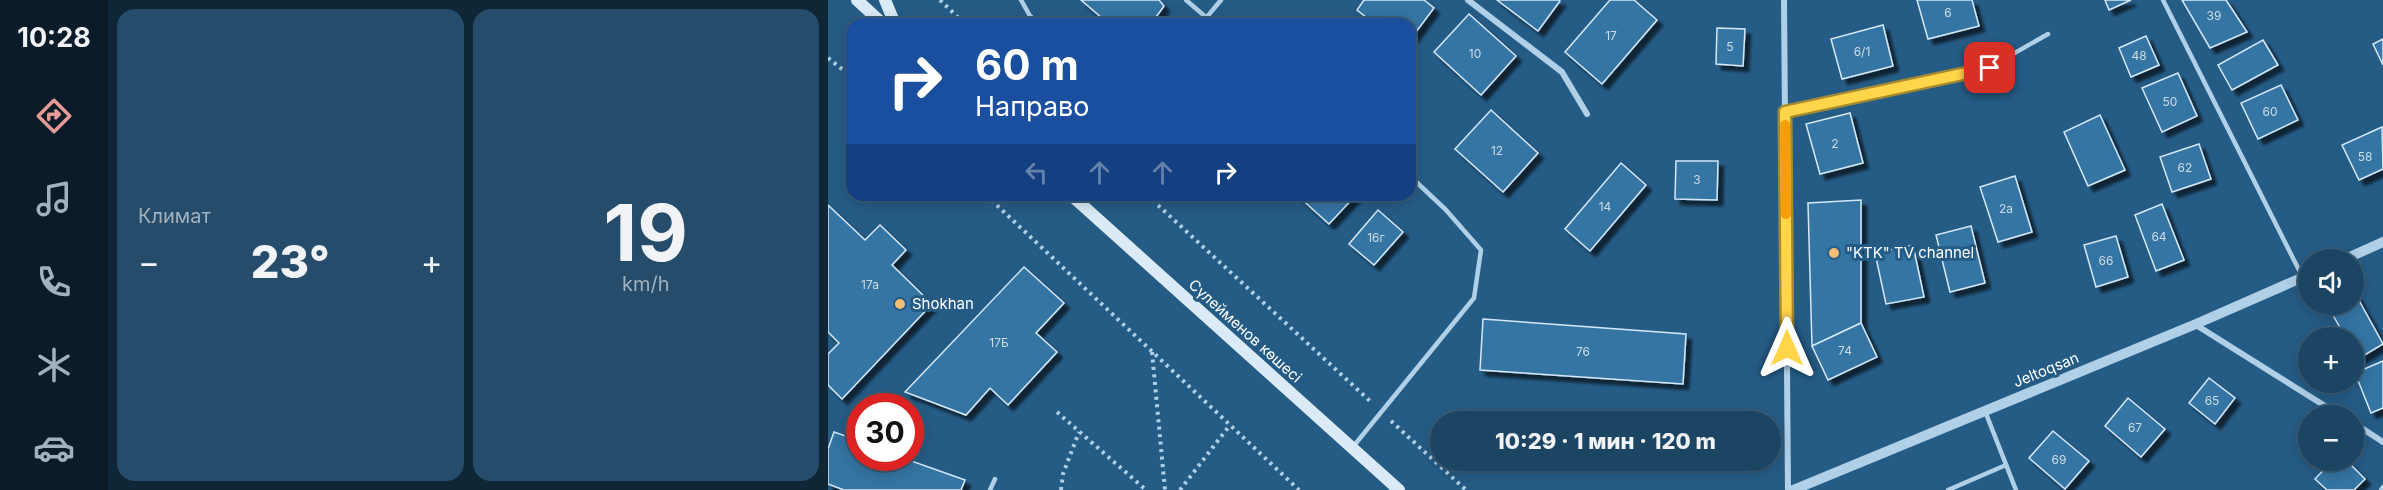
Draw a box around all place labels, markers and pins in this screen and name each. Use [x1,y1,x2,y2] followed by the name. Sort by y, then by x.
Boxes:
[1964,42,2015,93] pin
[1846,243,1974,262] place label: "KTK" TV channel
[1827,246,1841,260] marker: "KTK" TV channel
[912,294,974,313] place label: Shokhan
[893,297,907,311] marker: Shokhan

